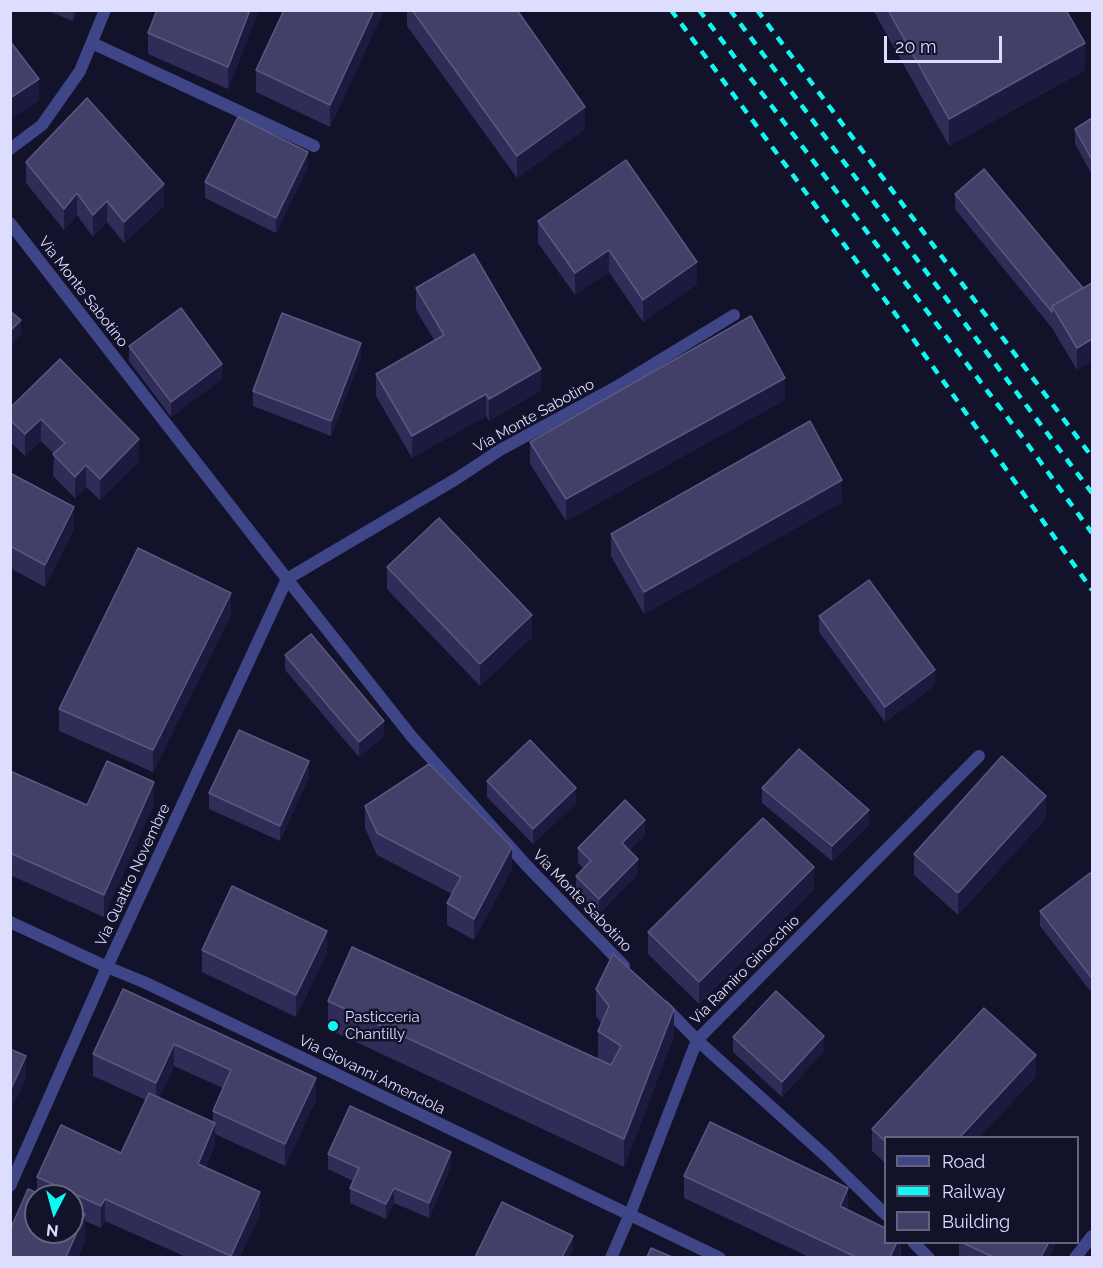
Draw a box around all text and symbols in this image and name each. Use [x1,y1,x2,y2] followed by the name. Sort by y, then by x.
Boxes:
[887,24,1006,62] scale bar
[895,36,937,57] text: 20 m
[34,233,132,351] street label: Via Monte Sabotino
[471,375,597,457] street label: Via Monte Sabotino
[92,801,174,949] street label: Via Quattro Novembre
[529,846,635,956] street label: Via Monte Sabotino
[687,912,803,1028] street label: Via Ramiro Ginocchio
[345,1008,420,1043] place label: Pasticceria Chantilly
[326,1019,340,1033] marker: Pasticceria Chantilly
[296,1032,448,1118] street label: Via Giovanni Amendola
[884,1136,1079,1244] legend
[942,1151,985,1172] text: Road
[942,1181,1006,1202] text: Railway
[24,1184,84,1244] north arrow
[942,1211,1010,1232] text: Building
[45,1220,59,1240] text: N

